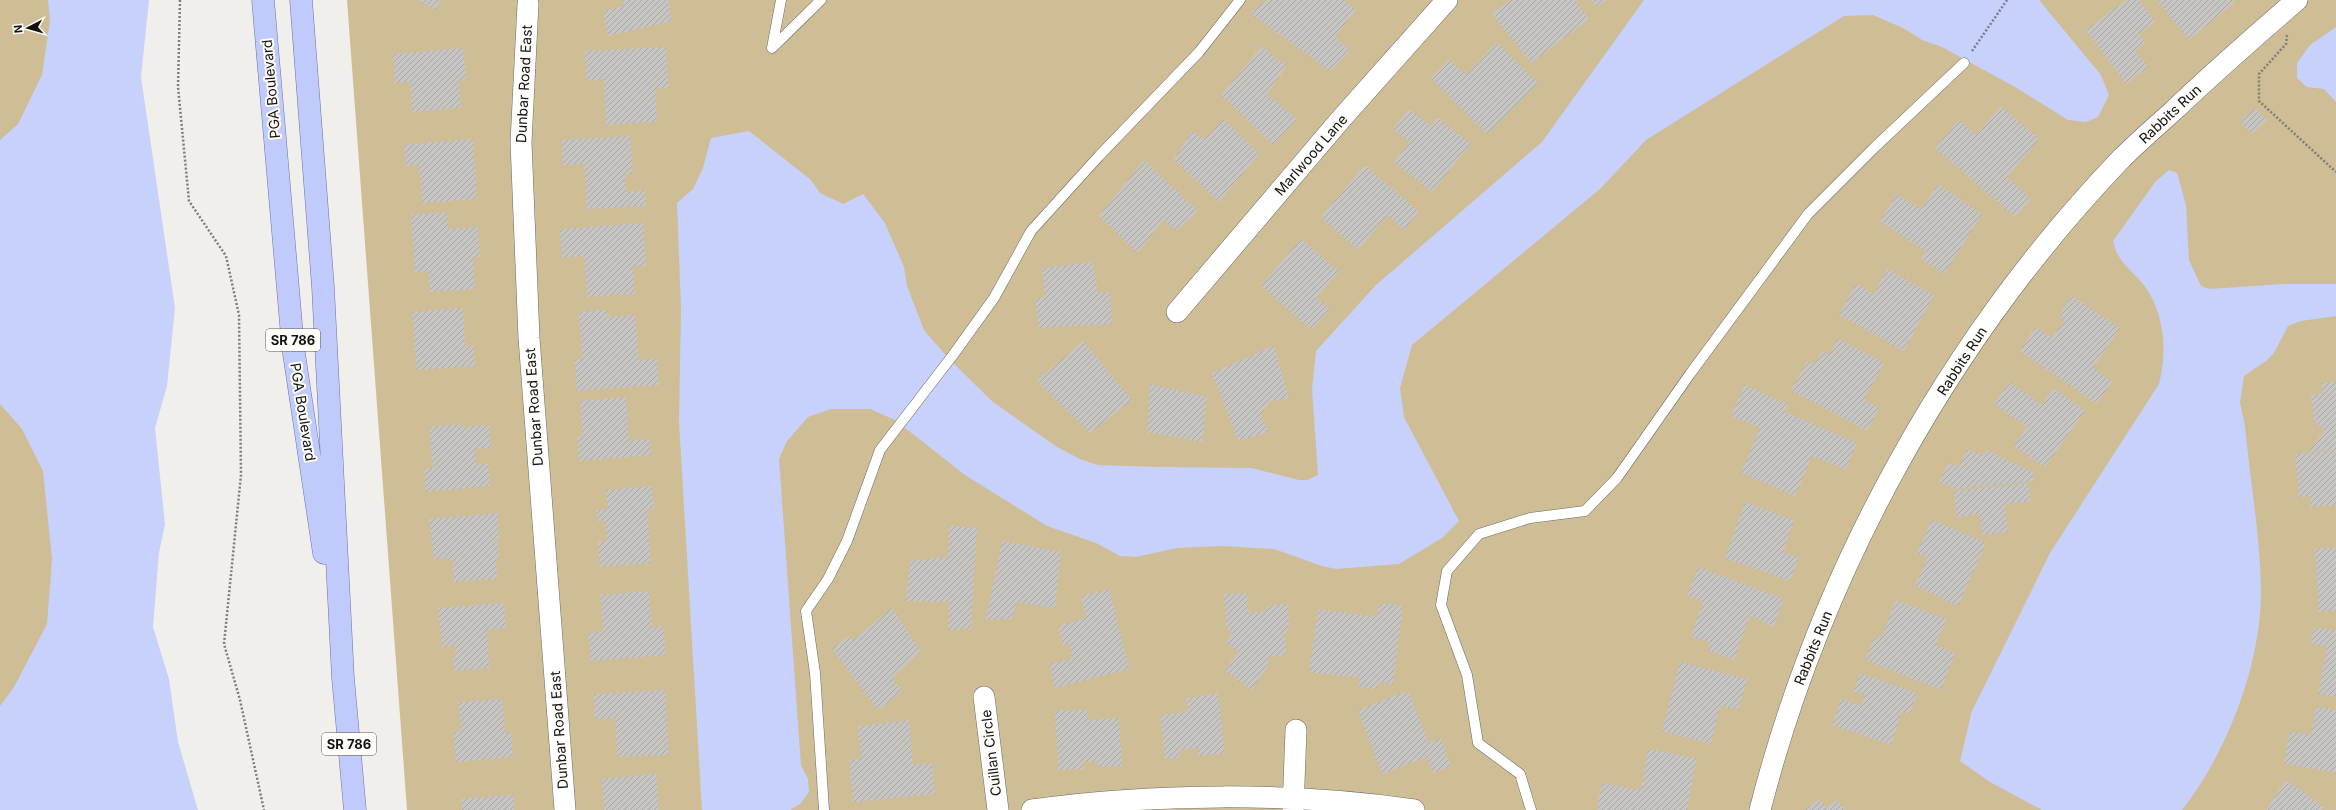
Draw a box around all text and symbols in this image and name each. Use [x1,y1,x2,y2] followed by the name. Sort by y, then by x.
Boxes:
[8,8,48,48] north arrow
[11,24,25,34] text: N
[512,24,535,144] street label: Dunbar Road East
[258,39,283,139] street label: PGA Boulevard
[2135,81,2204,147] street label: Rabbits Run
[1271,111,1351,199] street label: Marlwood Lane
[1933,323,1990,398] street label: Rabbits Run
[266,329,320,351] road number: SR 786
[521,347,546,467] street label: Dunbar Road East
[287,362,320,462] street label: PGA Boulevard
[1790,608,1835,687] street label: Rabbits Run
[546,670,571,790] street label: Dunbar Road East
[977,709,1004,797] street label: Cuillan Circle
[322,733,376,755] road number: SR 786

